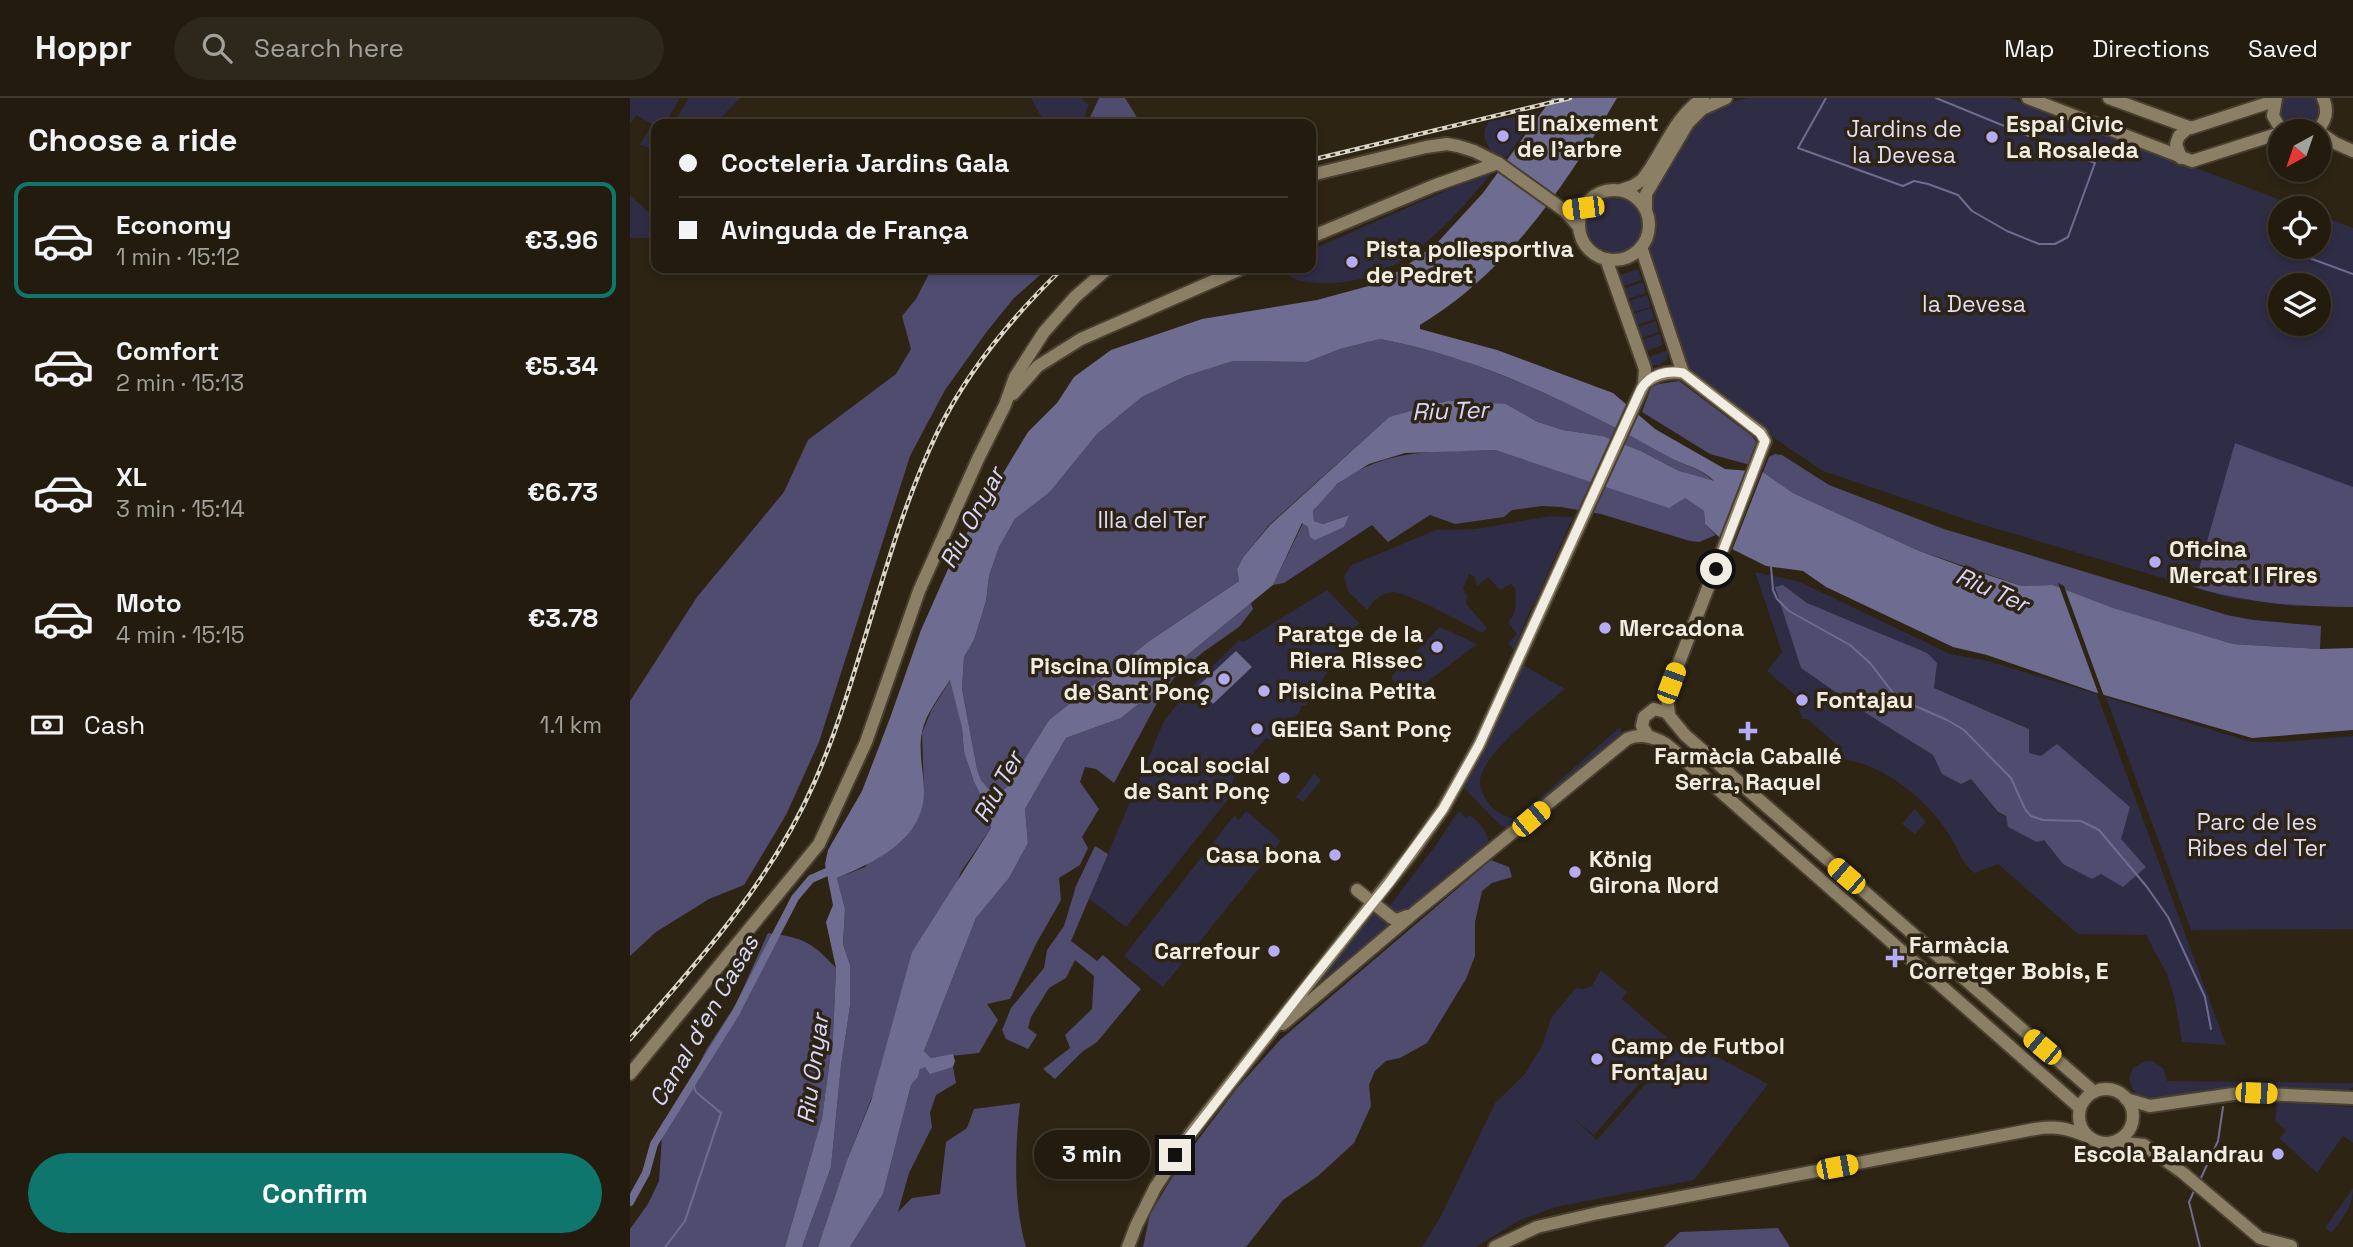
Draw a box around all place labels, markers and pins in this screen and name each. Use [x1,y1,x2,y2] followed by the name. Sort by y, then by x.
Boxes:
[1517,108,1659,164] place label: El naixement de l’arbre
[2006,109,2139,165] place label: Espai Civic La Rosaleda
[1495,128,1511,144] marker: El naixement de l’arbre
[1984,129,2000,145] marker: Espai Civic La Rosaleda
[1366,234,1574,290] place label: Pista poliesportiva de Pedret
[1344,254,1360,270] marker: Pista poliesportiva de Pedret
[2169,534,2318,590] place label: Oficina Mercat I Fires
[2147,554,2163,570] marker: Oficina Mercat I Fires
[1619,613,1744,643] place label: Mercadona
[1278,619,1423,675] place label: Paratge de la Riera Rissec
[1597,620,1613,636] marker: Mercadona
[1429,639,1445,655] marker: Paratge de la Riera Rissec
[1030,651,1210,707] place label: Piscina Olímpica de Sant Ponç
[1216,671,1232,687] marker: Piscina Olímpica de Sant Ponç
[1278,676,1436,706] place label: Pisicina Petita
[1256,683,1272,699] marker: Pisicina Petita
[1816,685,1913,715] place label: Fontajau
[1794,692,1810,708] marker: Fontajau
[1271,714,1452,744] place label: GEiEG Sant Ponç
[1249,721,1265,737] marker: GEiEG Sant Ponç
[1740,723,1756,739] marker: Farmàcia Caballé Serra, Raquel
[1654,741,1842,797] place label: Farmàcia Caballé Serra, Raquel
[1123,750,1270,806] place label: Local social de Sant Ponç
[1276,770,1292,786] marker: Local social de Sant Ponç
[1206,840,1321,870] place label: Casa bona
[1589,844,1719,900] place label: König Girona Nord
[1327,847,1343,863] marker: Casa bona
[1567,864,1583,880] marker: König Girona Nord
[1909,930,2108,986] place label: Farmàcia Corretger Bobis, E
[1154,936,1260,966] place label: Carrefour
[1266,943,1282,959] marker: Carrefour
[1887,950,1903,966] marker: Farmàcia Corretger Bobis, E
[1611,1031,1785,1087] place label: Camp de Futbol Fontajau
[1589,1051,1605,1067] marker: Camp de Futbol Fontajau
[2074,1139,2264,1169] place label: Escola Balandrau
[2270,1146,2286,1162] marker: Escola Balandrau

